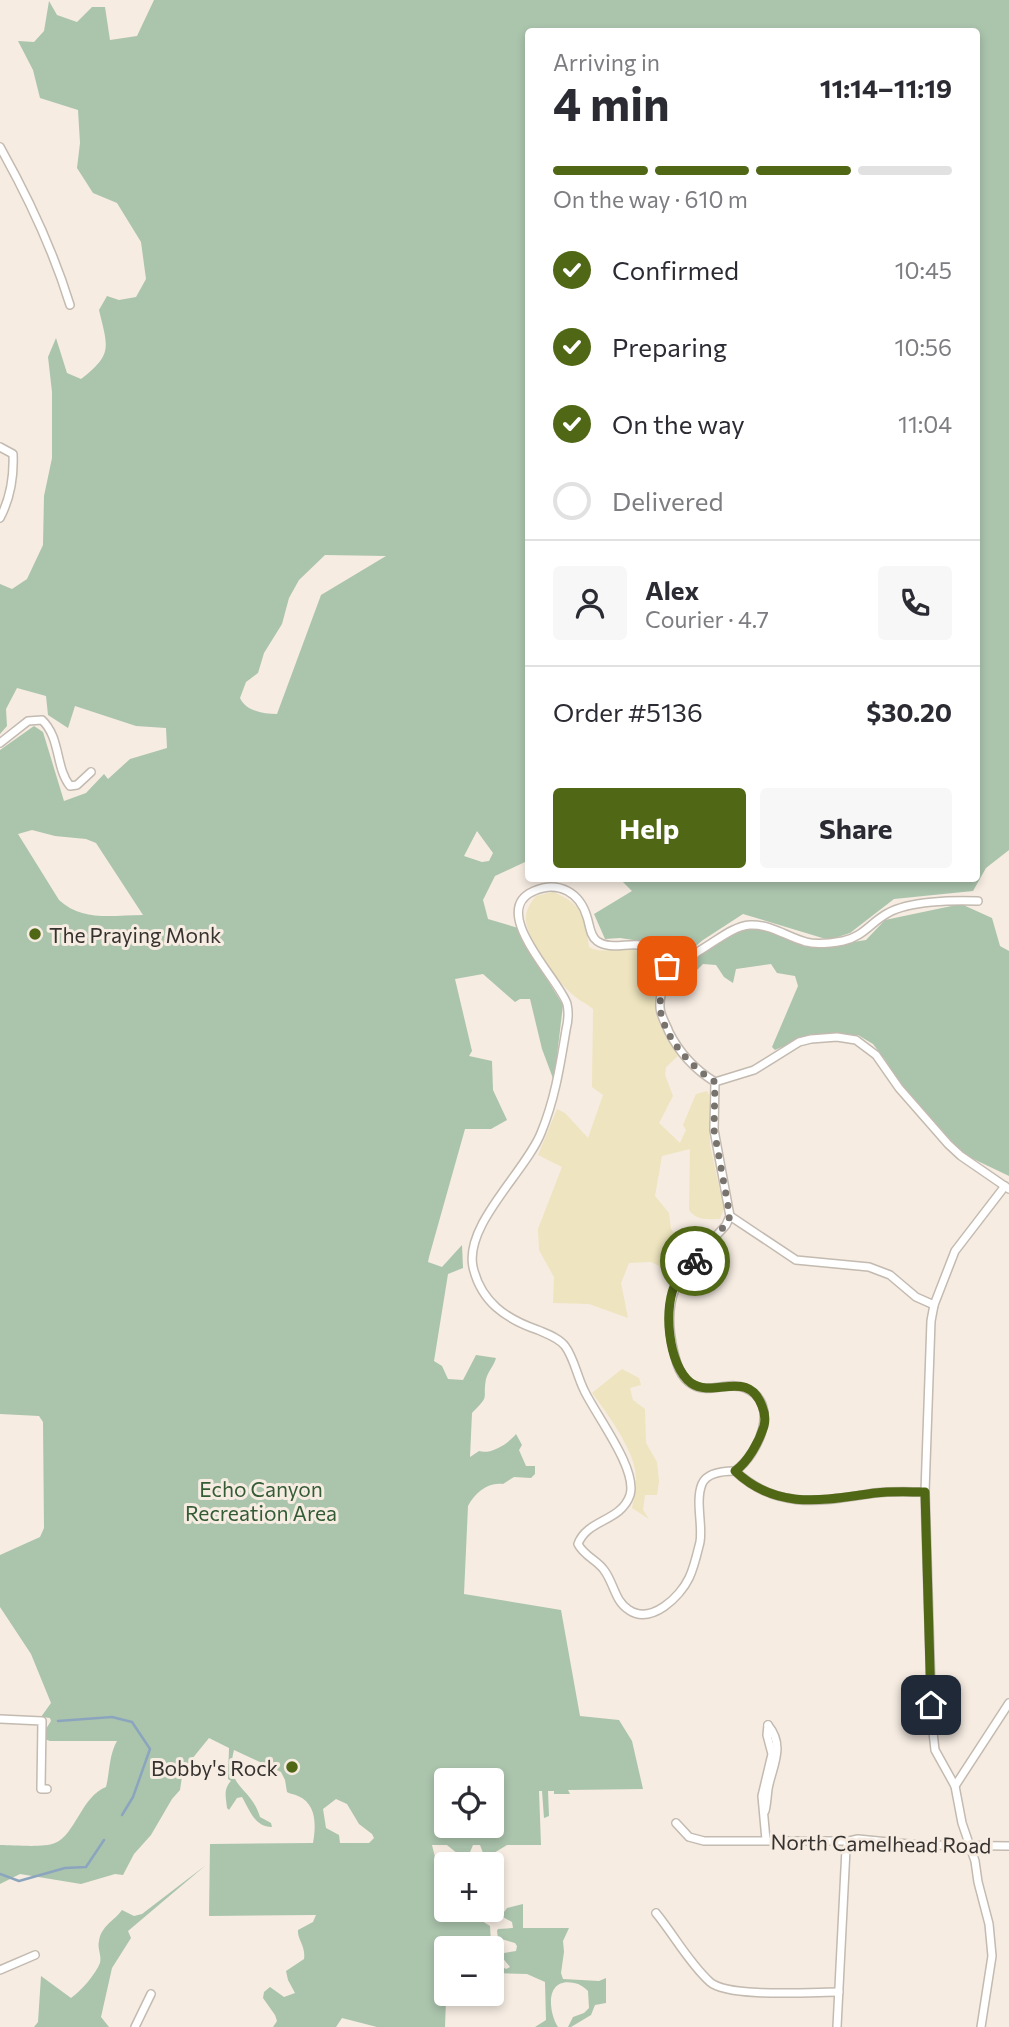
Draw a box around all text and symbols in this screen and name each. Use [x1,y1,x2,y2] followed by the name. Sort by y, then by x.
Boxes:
[553,48,660,76] text: Arriving in
[820,72,952,103] text: 11:14–11:19
[553,74,670,130] text: 4 min
[553,185,748,213] text: On the way · 610 m
[553,251,591,289] icon: check
[612,254,739,285] text: Confirmed
[895,256,952,284] text: 10:45
[553,328,591,366] icon: check
[612,331,727,362] text: Preparing
[895,333,952,361] text: 10:56
[553,405,591,443] icon: check
[612,408,745,439] text: On the way
[898,410,952,438] text: 11:04
[612,485,723,516] text: Delivered
[553,566,627,640] button: person
[878,566,952,640] button: phone
[645,574,699,605] text: Alex
[645,605,769,633] text: Courier · 4.7
[553,696,703,727] text: Order #5136
[866,696,952,727] text: $30.20
[553,788,746,868] button: Help
[760,788,952,868] button: Share
[49,922,221,947] place label: The Praying Monk
[27,926,43,942] marker: The Praying Monk
[637,936,697,996] pin
[648,947,686,985] icon: bag
[660,1226,730,1296] courier
[676,1242,714,1280] icon: bike
[185,1476,337,1525] park label: Echo Canyon Recreation Area
[901,1675,961,1735] pin
[912,1686,950,1724] icon: home
[151,1755,278,1780] place label: Bobby's Rock
[284,1759,300,1775] marker: Bobby's Rock
[434,1768,504,2006] map controls
[434,1768,504,1838] button: locate
[770,1829,992,1857] street label: North Camelhead Road
[434,1852,504,1922] button: +
[434,1936,504,2006] button: −

